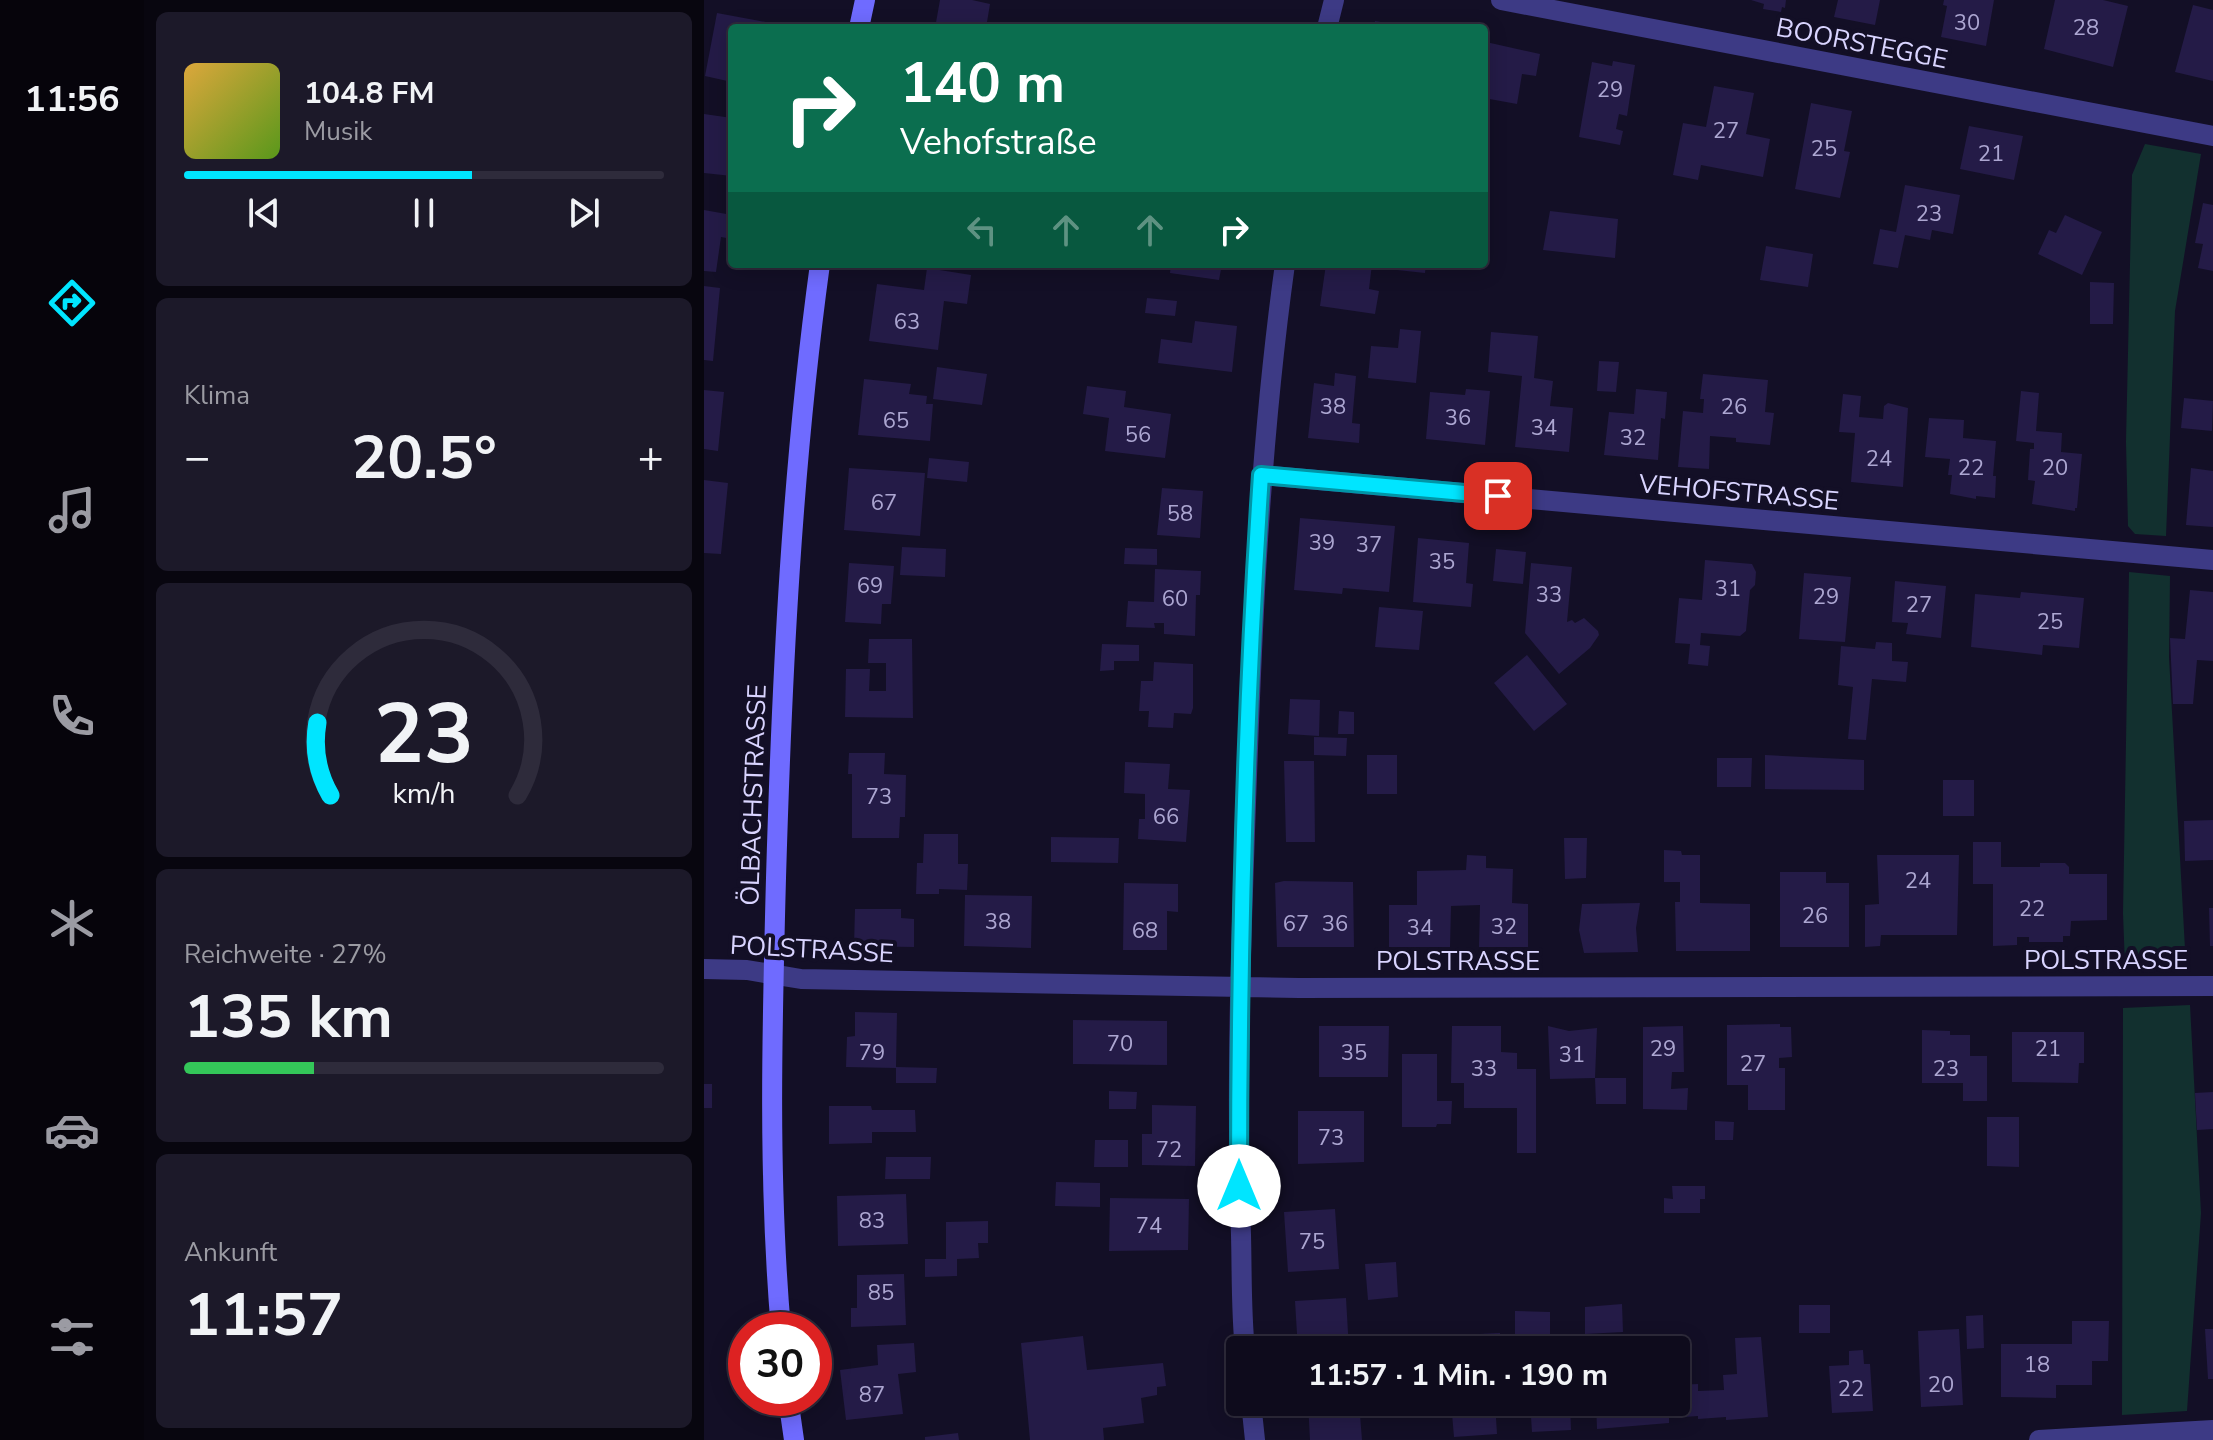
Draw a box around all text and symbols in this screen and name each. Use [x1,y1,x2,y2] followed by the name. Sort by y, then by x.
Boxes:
[1954,8,1980,38] house number: 30
[1773,10,1951,77] street label: BOORSTEGGE
[2073,13,2099,43] house number: 28
[900,45,1065,122] text: 140 m
[768,56,872,160] icon: right
[304,73,434,114] text: 104.8 FM
[24,75,120,124] text: 11:56
[1597,75,1623,105] house number: 29
[304,114,372,149] text: Musik
[1713,116,1739,146] house number: 27
[900,118,1097,167] text: Vehofstraße
[1811,134,1837,164] house number: 25
[1978,139,2004,169] house number: 21
[242,191,286,235] icon: previous
[402,191,446,235] icon: pause
[562,191,606,235] icon: next
[1916,199,1942,229] house number: 23
[960,208,1004,252] icon: left
[1044,208,1088,252] icon: ahead
[1128,208,1172,252] icon: ahead
[1212,208,1256,252] icon: right
[44,275,100,331] icon: directions
[894,307,920,337] house number: 63
[184,378,250,413] text: Klima
[1320,392,1346,422] house number: 38
[1721,392,1747,422] house number: 26
[1445,403,1471,433] house number: 36
[883,406,909,436] house number: 65
[1531,413,1557,443] house number: 34
[351,417,497,499] text: 20.5°
[1125,420,1151,450] house number: 56
[1620,423,1646,453] house number: 32
[184,428,210,488] text: −
[638,428,664,488] text: +
[1866,444,1892,474] house number: 24
[1958,453,1984,483] house number: 22
[2042,453,2068,483] house number: 20
[1464,462,1532,530] pin
[1636,466,1840,519] street label: VEHOFSTRASSE
[1476,474,1520,518] icon: arrive
[44,482,100,538] icon: music
[871,488,897,518] house number: 67
[1167,499,1193,529] house number: 58
[1309,528,1335,558] house number: 39
[1356,530,1382,560] house number: 37
[1429,547,1455,577] house number: 35
[857,571,883,601] house number: 69
[1715,574,1741,604] house number: 31
[1536,580,1562,610] house number: 33
[1813,582,1839,612] house number: 29
[1162,584,1188,614] house number: 60
[1906,590,1932,620] house number: 27
[2037,607,2063,637] house number: 25
[374,678,474,791] text: 23
[732,684,775,906] street label: ÖLBACHSTRASSE
[44,688,100,744] icon: phone
[393,774,455,813] text: km/h
[866,782,892,812] house number: 73
[1153,802,1179,832] house number: 66
[1905,866,1931,896] house number: 24
[2019,894,2045,924] house number: 22
[44,895,100,951] icon: climate
[1802,901,1828,931] house number: 26
[985,907,1011,937] house number: 38
[1283,909,1309,939] house number: 67
[1322,909,1348,939] house number: 36
[1491,912,1517,942] house number: 32
[1407,913,1433,943] house number: 34
[1132,916,1158,946] house number: 68
[729,928,895,971] street label: POLSTRASSE
[184,937,387,972] text: Reichweite · 27%
[2024,943,2188,978] street label: POLSTRASSE
[1376,944,1540,979] street label: POLSTRASSE
[184,976,393,1058] text: 135 km
[1107,1029,1133,1059] house number: 70
[1650,1034,1676,1064] house number: 29
[2035,1034,2061,1064] house number: 21
[859,1038,885,1068] house number: 79
[1341,1038,1367,1068] house number: 35
[1559,1040,1585,1070] house number: 31
[1740,1049,1766,1079] house number: 27
[1471,1054,1497,1084] house number: 33
[1933,1054,1959,1084] house number: 23
[44,1102,100,1158] icon: car
[1318,1123,1344,1153] house number: 73
[1156,1135,1182,1165] house number: 72
[1197,1144,1281,1228] position arrow
[859,1206,885,1236] house number: 83
[1136,1211,1162,1241] house number: 74
[1299,1227,1325,1257] house number: 75
[184,1235,277,1270] text: Ankunft
[184,1274,343,1356] text: 11:57
[868,1278,894,1308] house number: 85
[44,1309,100,1365] icon: filters
[728,1312,832,1416] speed limit sign: 30
[2024,1350,2050,1380] house number: 18
[1308,1355,1608,1396] text: 11:57 · 1 Min. · 190 m
[1928,1370,1954,1400] house number: 20
[1838,1374,1864,1404] house number: 22
[859,1380,885,1410] house number: 87

